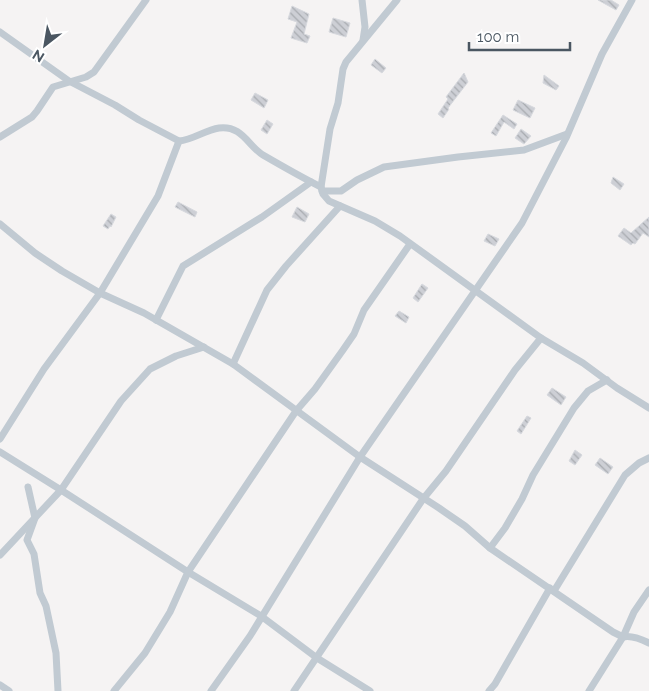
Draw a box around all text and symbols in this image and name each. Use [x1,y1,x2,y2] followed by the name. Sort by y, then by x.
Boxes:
[20,20,70,70] north arrow
[469,20,570,52] scale bar
[477,28,519,46] text: 100 m
[30,47,47,66] text: N

